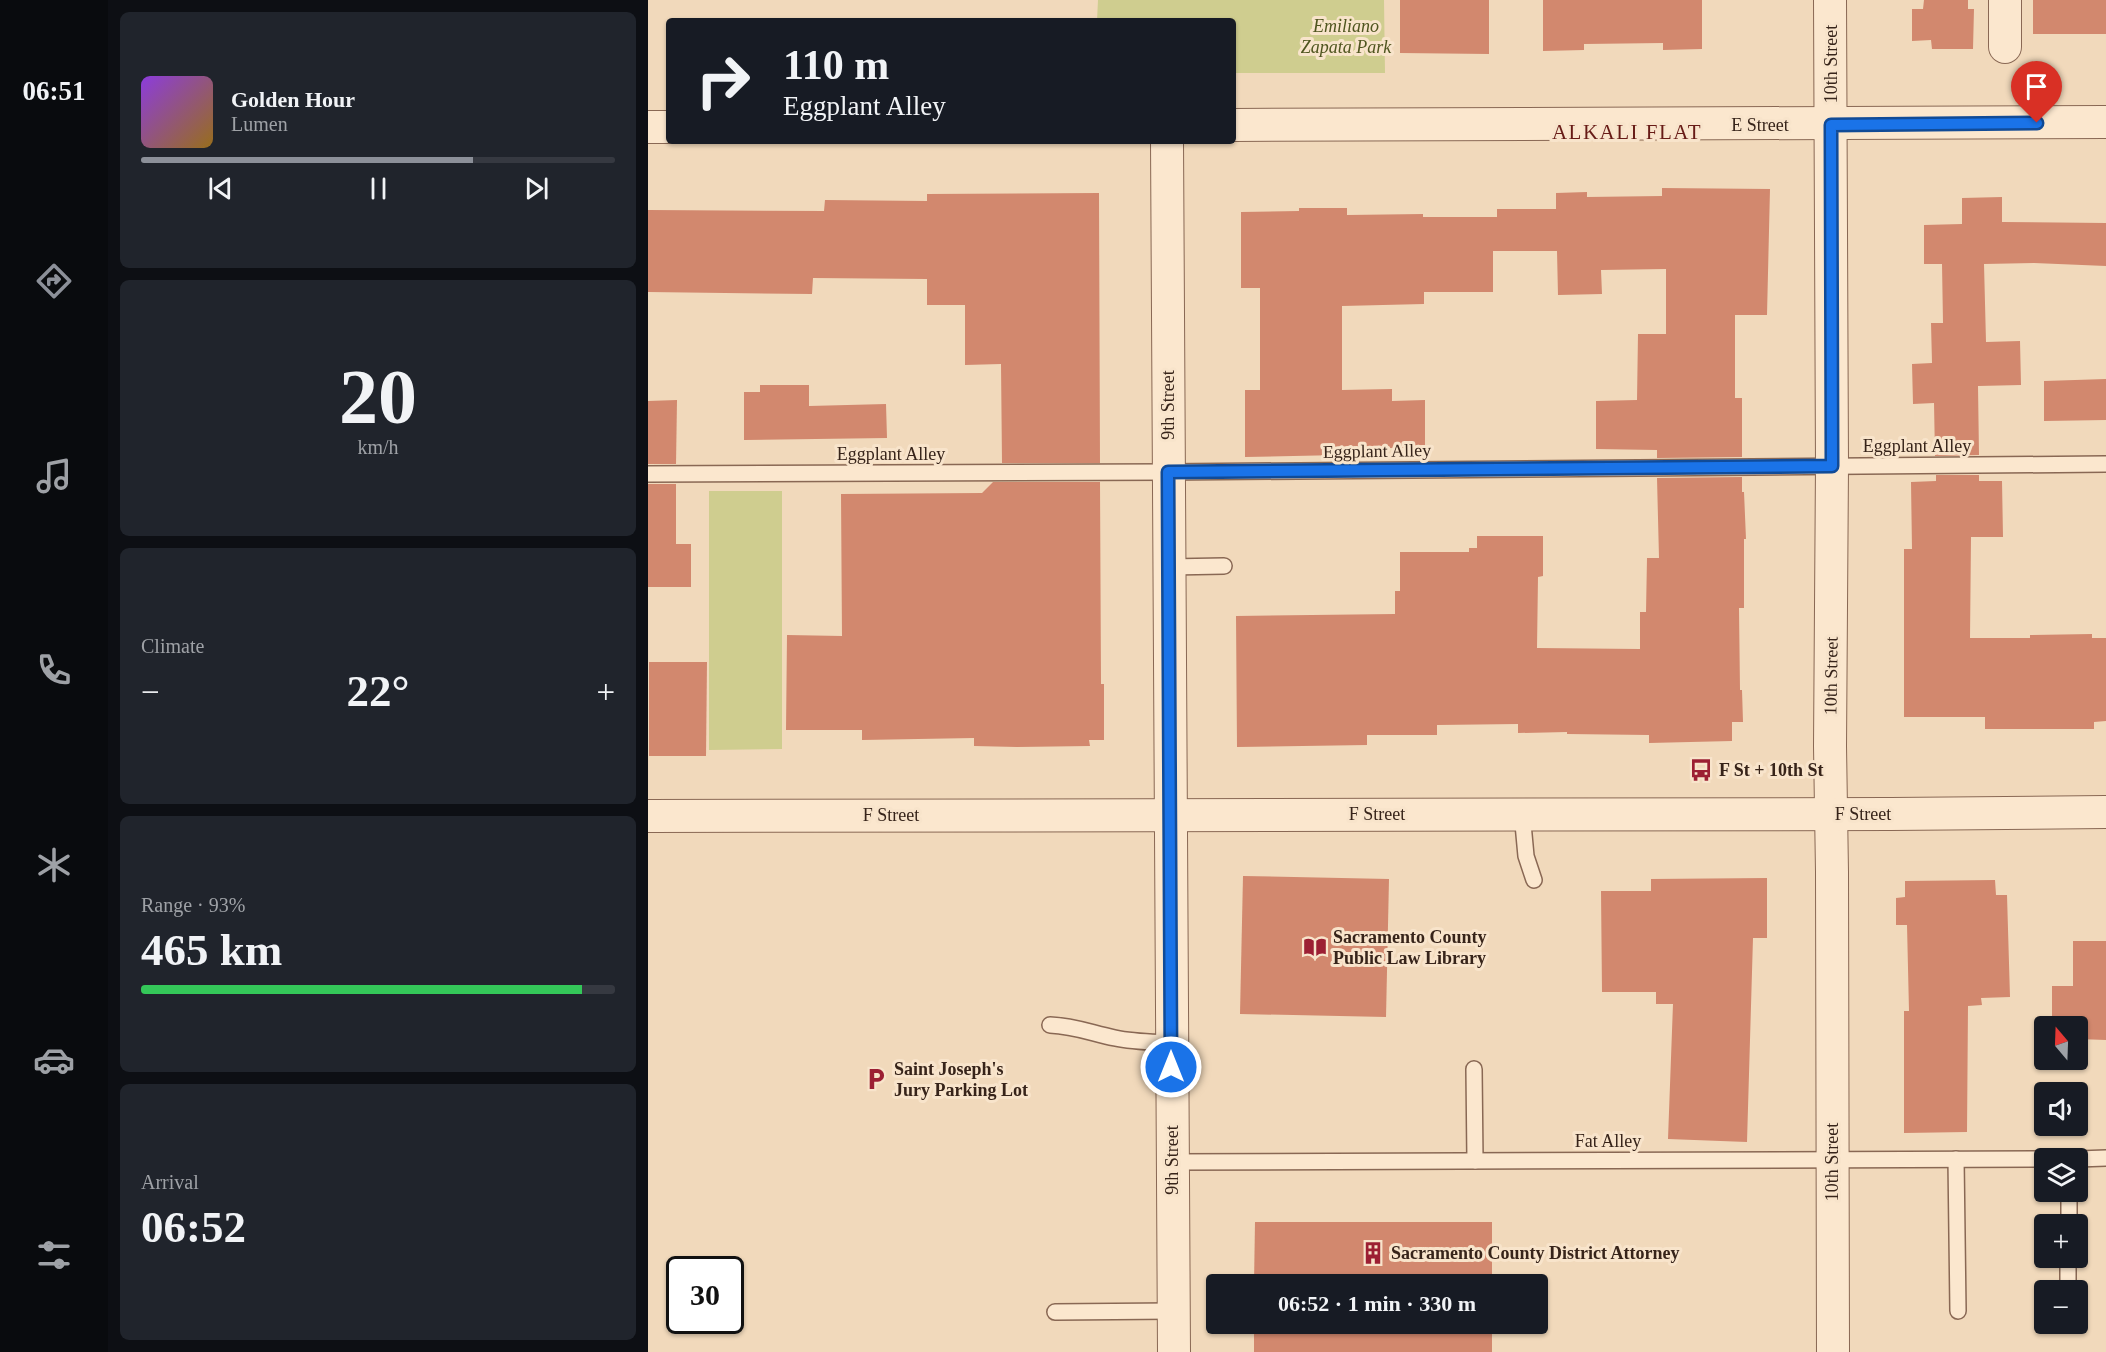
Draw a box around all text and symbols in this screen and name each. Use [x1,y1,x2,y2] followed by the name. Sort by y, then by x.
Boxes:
[1301,16,1392,57] park label: Emiliano Zapata Park
[1821,25,1841,103] street label: 10th Street
[684,42,762,120] icon: right
[783,42,889,88] text: 110 m
[2011,61,2062,123] pin
[2020,70,2053,103] icon: arrive
[23,76,86,106] text: 06:51
[231,87,355,112] text: Golden Hour
[783,91,946,121] text: Eggplant Alley
[231,113,288,135] text: Lumen
[1731,115,1789,135] street label: E Street
[1552,120,1702,144] district label: ALKALI FLAT
[204,172,237,205] icon: previous
[362,172,395,205] icon: pause
[520,172,553,205] icon: next
[33,260,75,302] icon: directions
[339,353,417,440] text: 20
[1158,370,1178,440] street label: 9th Street
[357,436,399,458] text: km/h
[1863,436,1971,456] street label: Eggplant Alley
[1323,440,1431,462] street label: Eggplant Alley
[837,444,945,464] street label: Eggplant Alley
[33,455,75,497] icon: music
[141,635,204,657] text: Climate
[1820,637,1842,715] street label: 10th Street
[33,649,75,691] icon: phone
[347,666,410,716] text: 22°
[141,674,160,710] text: −
[596,674,615,710] text: +
[1688,757,1714,783] bus stop icon: F St + 10th St
[1719,760,1824,780] place label: F St + 10th St
[1349,804,1405,824] street label: F Street
[1835,804,1891,824] street label: F Street
[863,805,919,825] street label: F Street
[33,844,75,886] icon: climate
[141,894,245,916] text: Range · 93%
[141,925,282,975] text: 465 km
[1333,927,1487,968] place label: Sacramento County Public Law Library
[1302,934,1328,960] library icon: Sacramento County Public Law Library
[2034,1016,2088,1070] north arrow
[2034,1016,2088,1334] map controls
[1139,1035,1203,1099] position arrow
[33,1039,75,1081] icon: car
[894,1059,1028,1100] place label: Saint Joseph's Jury Parking Lot
[863,1066,889,1092] parking icon: Saint Joseph's Jury Parking Lot
[2034,1082,2088,1136] button: sound
[1822,1123,1842,1201] street label: 10th Street
[1162,1125,1182,1195] street label: 9th Street
[1575,1131,1641,1151] street label: Fat Alley
[2034,1148,2088,1202] button: layers
[141,1171,199,1193] text: Arrival
[141,1202,246,1252] text: 06:52
[2034,1214,2088,1268] button: +
[33,1234,75,1276] icon: filters
[1360,1240,1386,1266] building icon: Sacramento County District Attorney
[1391,1243,1679,1263] place label: Sacramento County District Attorney
[666,1256,744,1334] speed limit sign: 30
[2034,1280,2088,1334] button: −
[1278,1291,1476,1316] text: 06:52 · 1 min · 330 m

